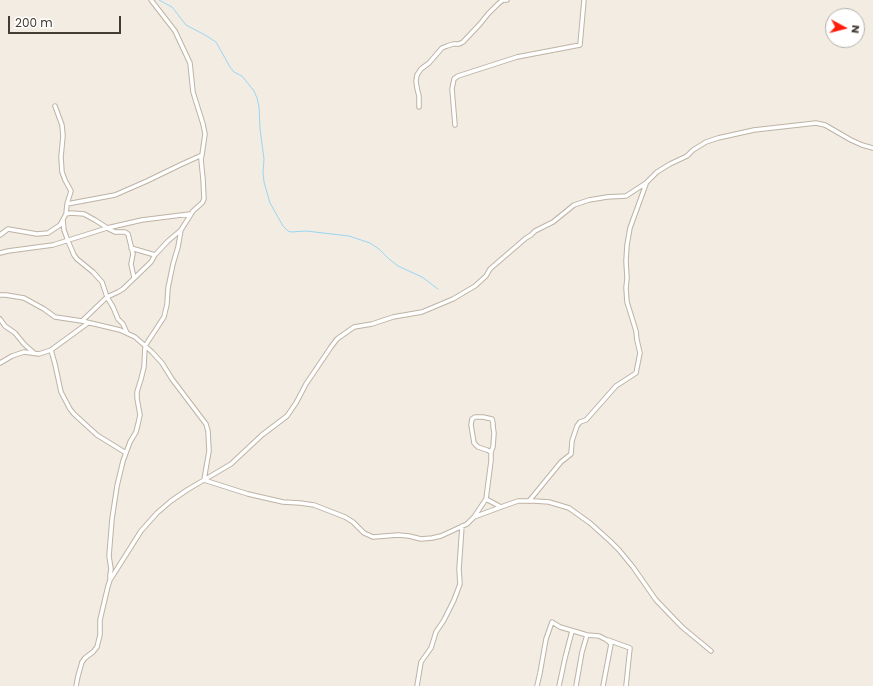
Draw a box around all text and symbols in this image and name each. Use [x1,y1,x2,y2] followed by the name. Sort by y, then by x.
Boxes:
[10,8,123,34] scale bar
[825,8,865,48] north arrow
[15,14,53,31] text: 200 m
[847,24,864,34] text: N

